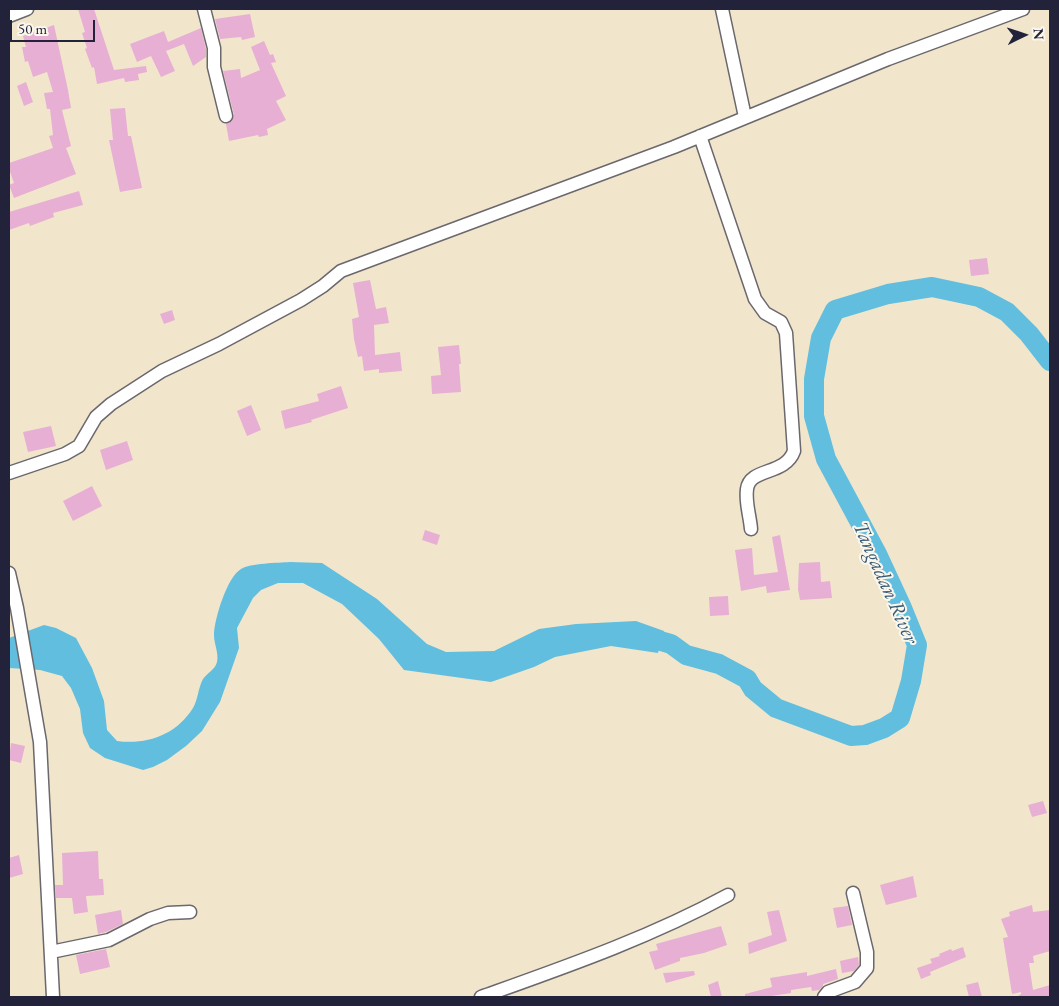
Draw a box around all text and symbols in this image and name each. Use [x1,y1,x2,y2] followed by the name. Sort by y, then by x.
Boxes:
[12,10,98,42] scale bar
[999,10,1049,60] north arrow
[18,19,47,38] text: 50 m
[1030,28,1048,40] text: N
[847,518,923,648] water label: Tangadan River

